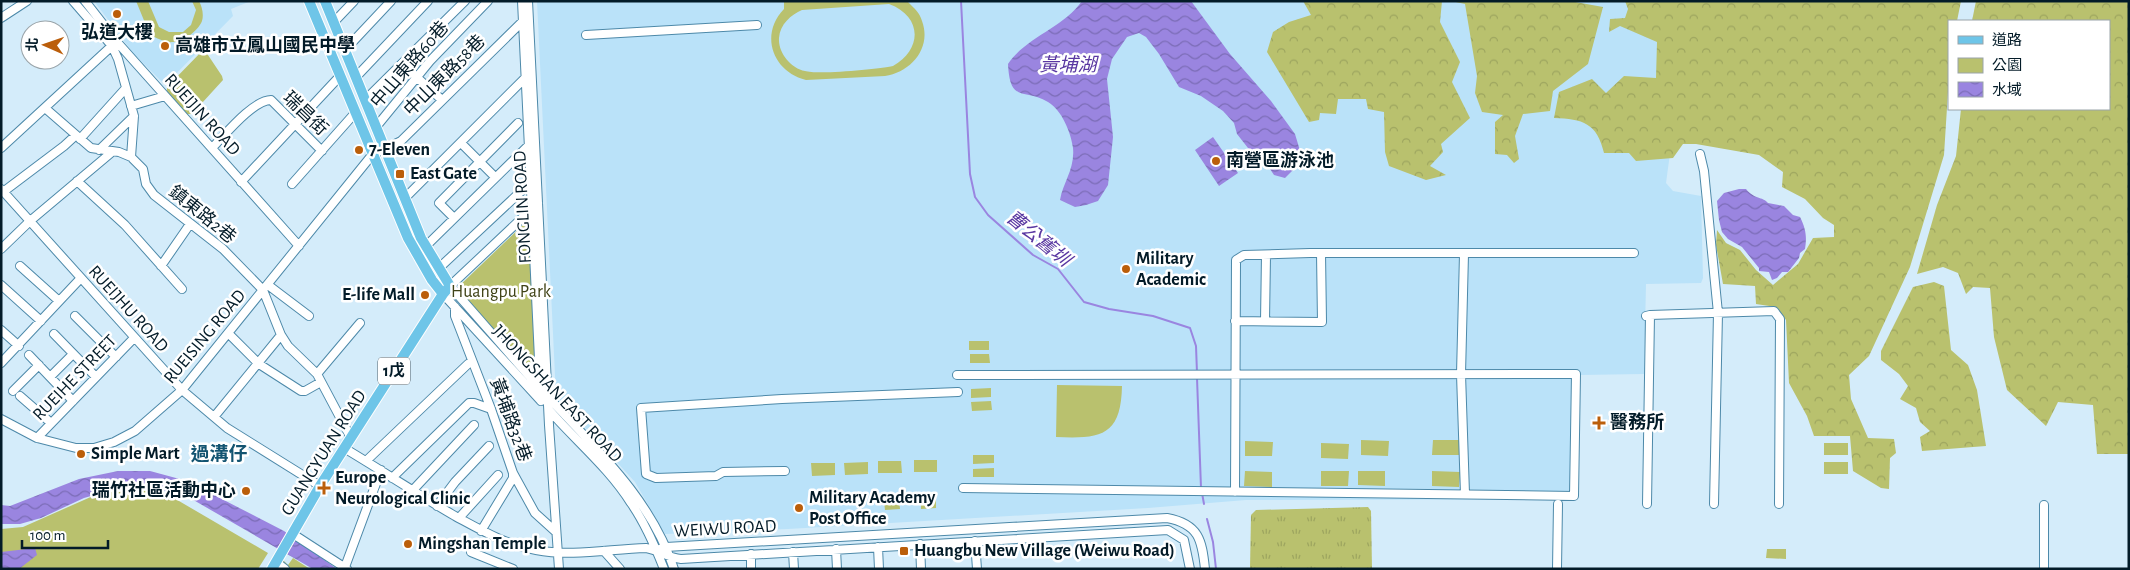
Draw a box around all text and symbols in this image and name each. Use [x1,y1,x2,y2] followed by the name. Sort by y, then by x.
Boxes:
[111,8,123,20] marker: 弘道大樓
[366,17,452,112] street label: 中山東路60巷
[20,20,70,70] north arrow
[1948,20,2110,110] legend
[81,22,153,42] place label: 弘道大樓
[400,31,489,120] street label: 中山東路58巷
[1992,32,2022,48] text: 道路
[175,35,355,55] place label: 高雄市立鳳山國民中學
[25,37,40,52] text: 北
[159,40,171,52] marker: 高雄市立鳳山國民中學
[1039,55,1099,75] water label: 黃埔湖
[1992,58,2022,73] text: 公園
[161,71,243,159] street label: RUEIJIN ROAD
[1992,82,2022,98] text: 水域
[279,87,332,139] street label: 瑞昌街
[369,141,430,159] place label: 7-Eleven
[353,144,365,156] marker: 7-Eleven
[511,150,535,264] street label: FONGLIN ROAD
[1226,150,1334,170] place label: 南營區游泳池
[1210,155,1222,167] marker: 南營區游泳池
[410,165,477,183] place label: East Gate
[394,168,406,180] marker: East Gate
[165,181,240,247] street label: 鎮東路2巷
[1002,207,1076,272] water label: 曹公舊圳
[1136,250,1206,289] place label: Military Academic
[85,262,171,356] street label: RUEIJHU ROAD
[1120,263,1132,275] marker: Military Academic
[451,283,552,301] park label: Huangpu Park
[342,286,415,304] place label: E-life Mall
[161,287,249,387] street label: RUEISING ROAD
[419,289,431,301] marker: E-life Mall
[489,322,625,466] street label: JHONGSHAN EAST ROAD
[30,331,120,424] street label: RUEIHE STREET
[378,358,410,384] road number: 1戊
[487,375,535,464] street label: 黃埔路32巷
[278,387,370,519] street label: GUANGYUAN ROAD
[1610,412,1664,432] place label: 醫務所
[1592,416,1606,430] marker: 醫務所
[190,443,248,464] district label: 過溝仔
[91,445,180,463] place label: Simple Mart
[75,448,87,460] marker: Simple Mart
[335,469,470,508] place label: Europe Neurological Clinic
[92,480,236,500] place label: 瑞竹社區活動中心
[317,481,331,495] marker: Europe Neurological Clinic
[240,485,252,497] marker: 瑞竹社區活動中心
[809,489,936,528] place label: Military Academy Post Office
[793,502,805,514] marker: Military Academy Post Office
[673,517,777,541] street label: WEIWU ROAD
[22,518,109,550] scale bar
[30,528,65,543] text: 100 m
[418,535,546,553] place label: Mingshan Temple
[402,538,414,550] marker: Mingshan Temple
[914,542,1175,560] place label: Huangbu New Village (Weiwu Road)
[898,545,910,557] marker: Huangbu New Village (Weiwu Road)

